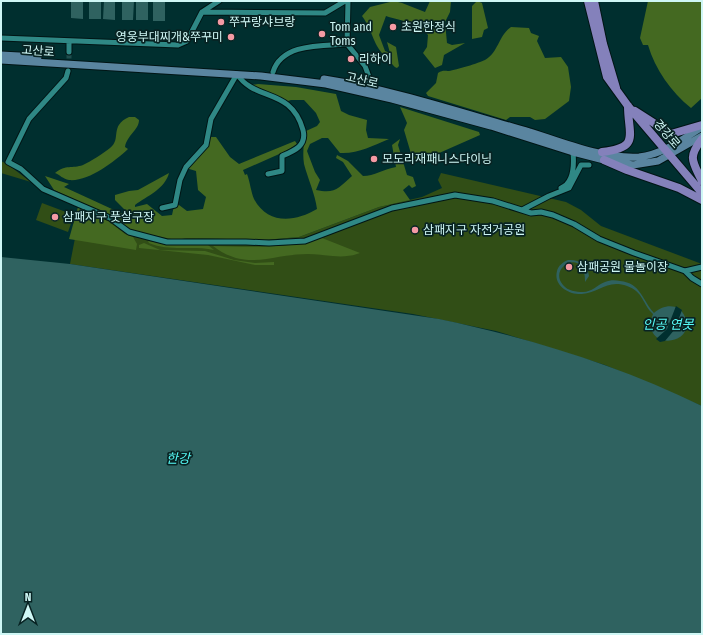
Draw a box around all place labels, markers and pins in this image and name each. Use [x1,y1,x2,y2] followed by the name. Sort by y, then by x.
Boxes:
[229,15,295,29] place label: 쭈꾸랑샤브랑
[216,17,226,27] marker: 쭈꾸랑샤브랑
[330,20,372,48] place label: Tom and Toms
[401,20,456,34] place label: 초원한정식
[388,22,398,32] marker: 초원한정식
[317,29,327,39] marker: Tom and Toms
[116,30,223,44] place label: 영웅부대찌개&쭈꾸미
[226,32,236,42] marker: 영웅부대찌개&쭈꾸미
[359,52,392,66] place label: 리하이
[346,54,356,64] marker: 리하이
[382,152,492,166] place label: 모도리재패니스다이닝
[369,154,379,164] marker: 모도리재패니스다이닝
[63,210,154,224] place label: 삼패지구 풋살구장
[50,212,60,222] marker: 삼패지구 풋살구장
[423,223,525,237] place label: 삼패지구 자전거공원
[410,225,420,235] marker: 삼패지구 자전거공원
[577,260,668,274] place label: 삼패공원 물놀이장
[564,262,574,272] marker: 삼패공원 물놀이장

